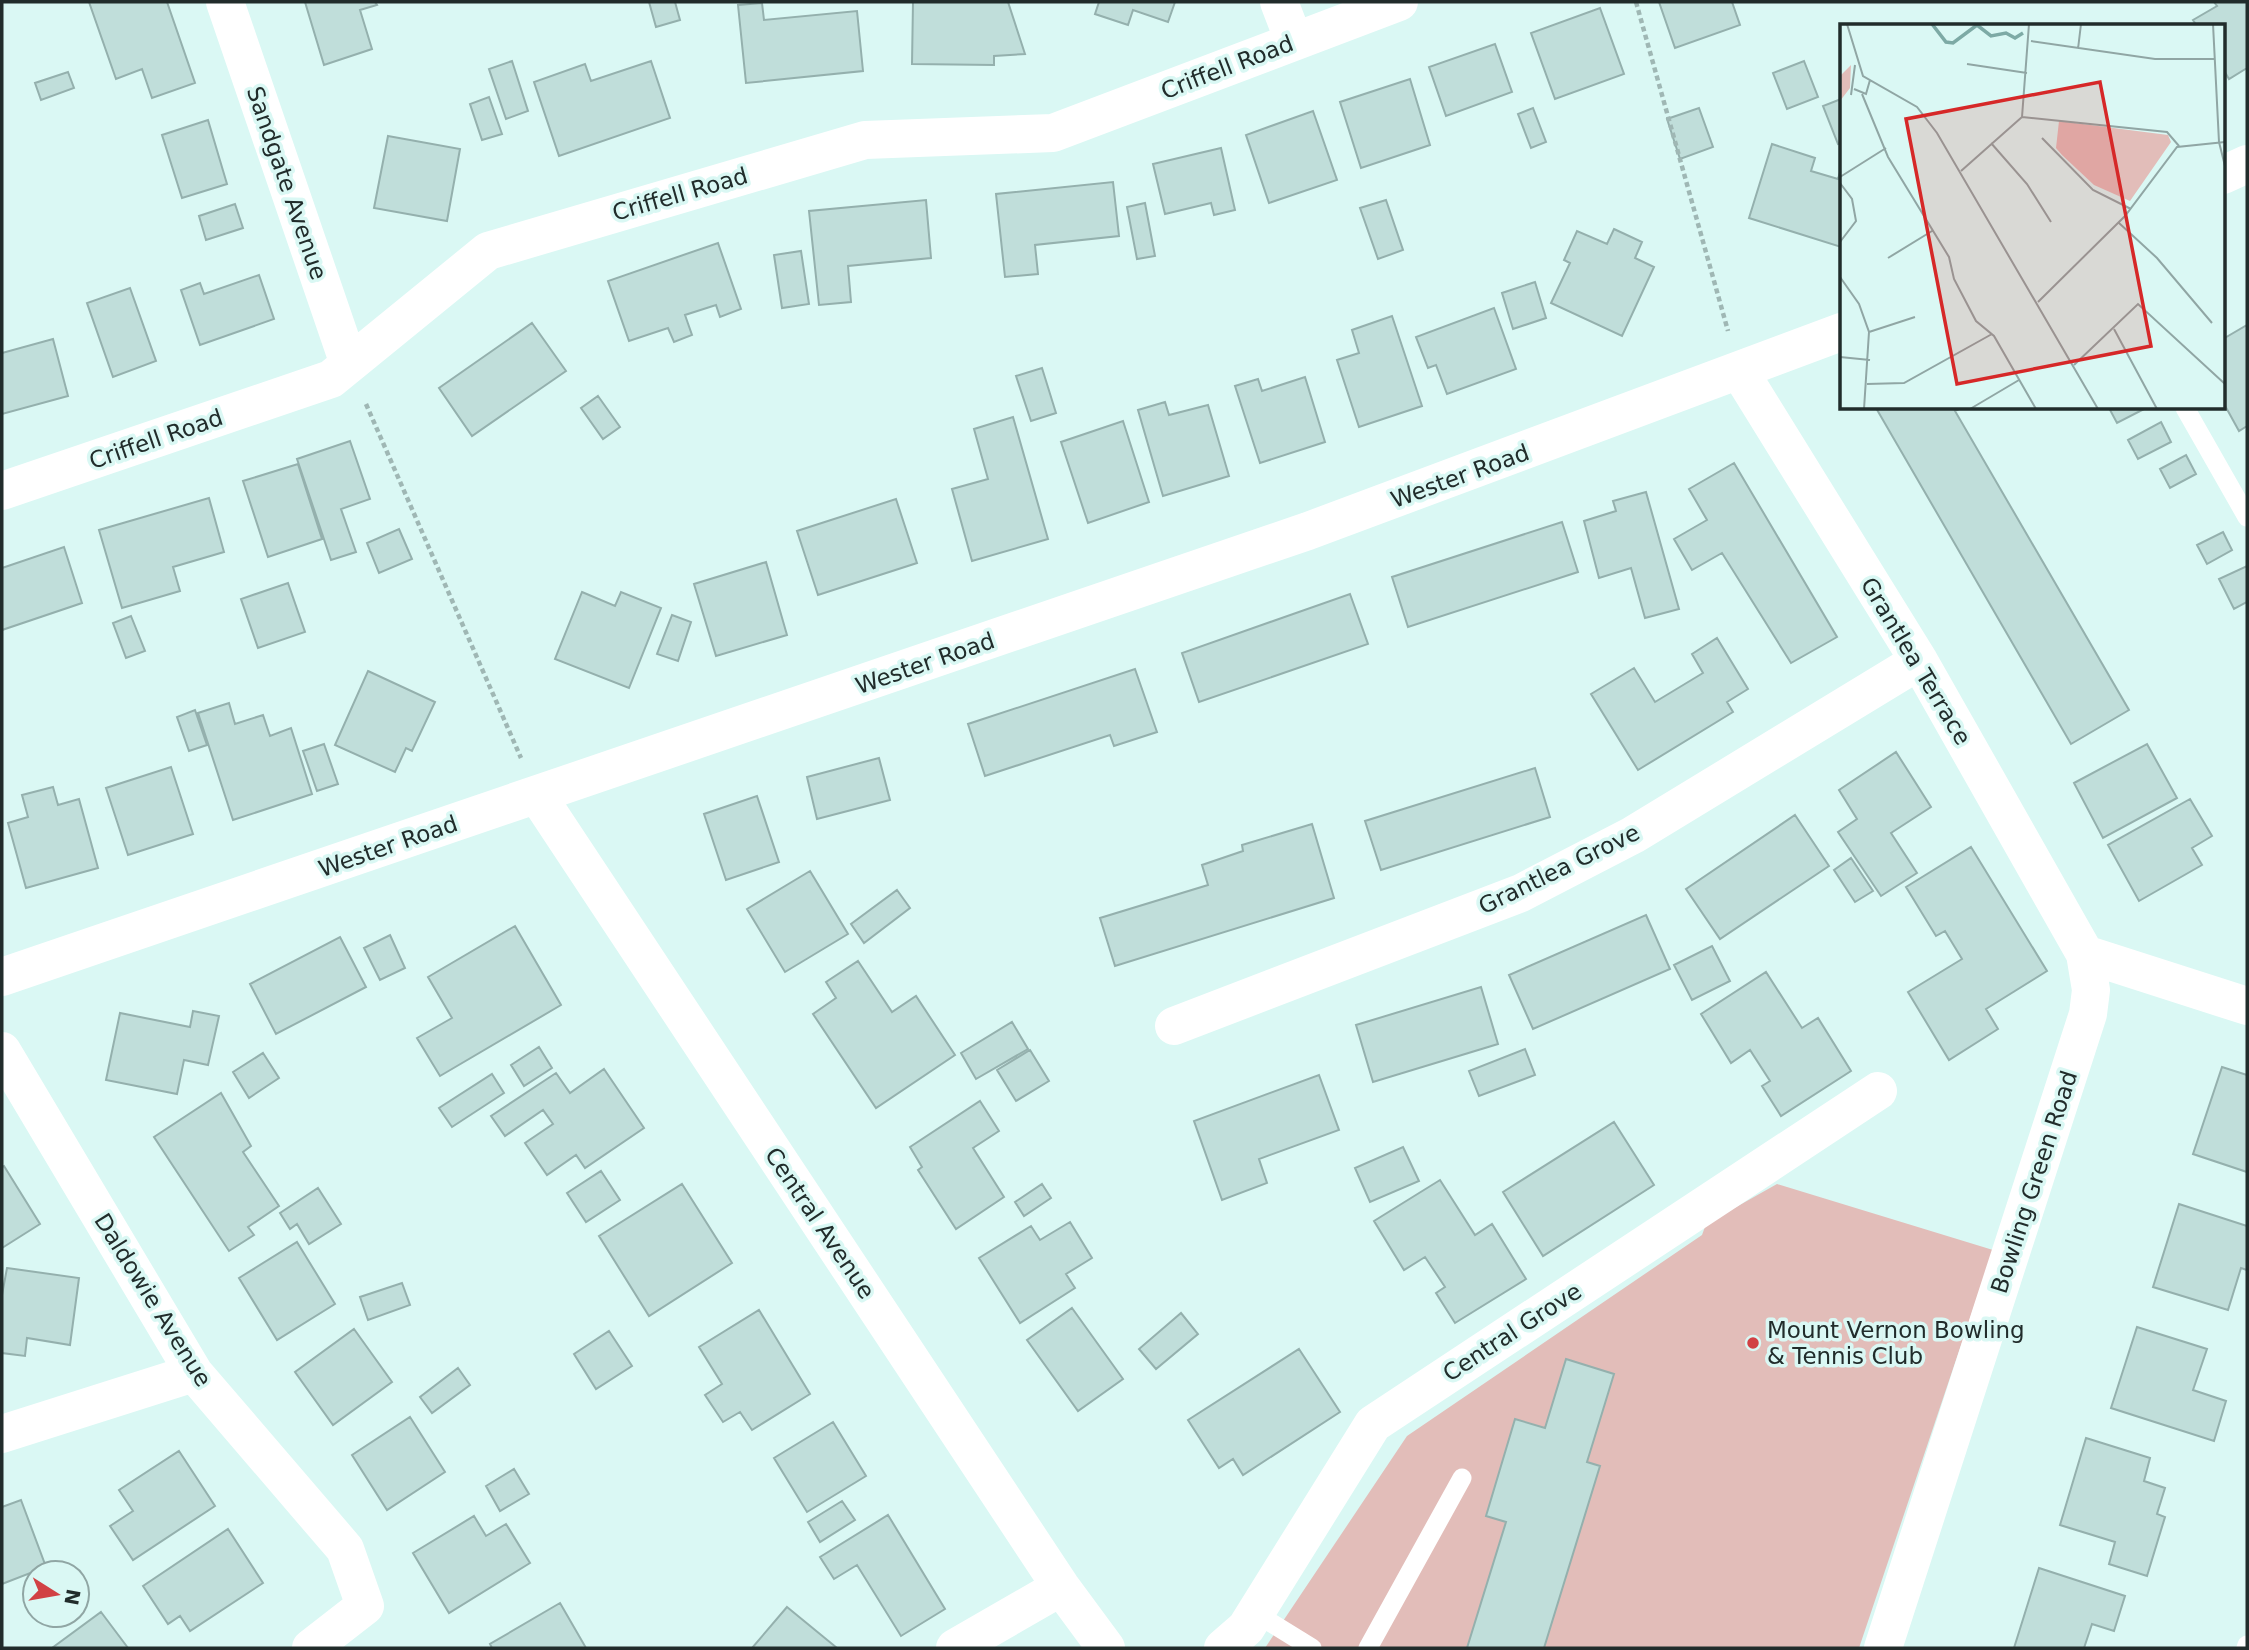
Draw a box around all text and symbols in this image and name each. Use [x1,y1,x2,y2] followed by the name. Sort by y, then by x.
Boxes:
[1840,24,2224,410] inset map
[1157,30,1297,104] street label: Criffell Road
[242,83,332,283] street label: Sandgate Avenue
[609,162,751,226] street label: Criffell Road
[86,404,226,474] street label: Criffell Road
[1387,439,1533,513] street label: Wester Road
[1856,573,1976,749] street label: Grantlea Terrace
[852,627,998,699] street label: Wester Road
[315,810,461,882] street label: Wester Road
[1474,819,1644,919] street label: Grantlea Grove
[1986,1067,2082,1297] street label: Bowling Green Road
[760,1143,880,1303] street label: Central Avenue
[89,1209,217,1391] street label: Daldowie Avenue
[1438,1278,1586,1386] street label: Central Grove
[1767,1317,2025,1369] place label: Mount Vernon Bowling & Tennis Club
[1745,1335,1761,1351] marker: Mount Vernon Bowling & Tennis Club
[21,1559,91,1629] north arrow
[60,1587,85,1607] text: N

